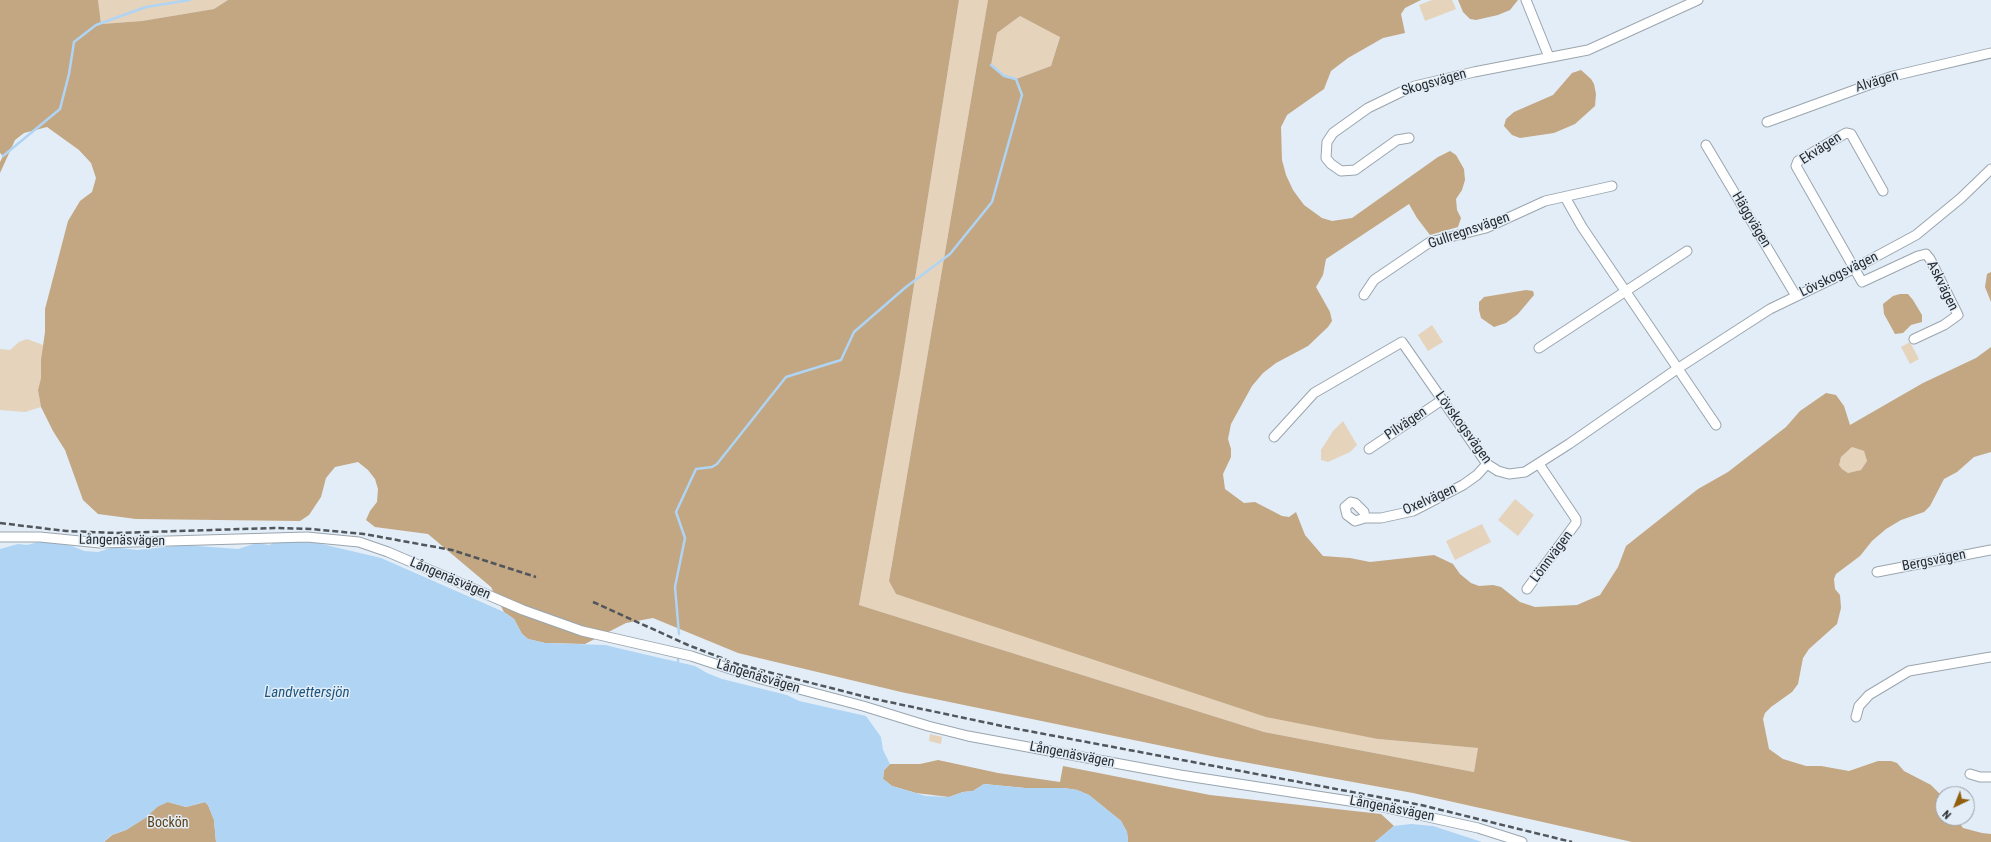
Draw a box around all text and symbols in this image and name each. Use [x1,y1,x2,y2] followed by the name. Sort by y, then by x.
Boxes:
[1400,66,1468,100] street label: Skogsvägen
[1853,68,1901,96] street label: Alvägen
[1797,129,1845,169] street label: Ekvägen
[1728,189,1774,251] street label: Häggvägen
[1426,209,1512,253] street label: Gullregnsvägen
[1797,249,1881,301] street label: Lövskogsvägen
[1923,258,1961,314] street label: Askvägen
[1431,389,1495,467] street label: Lövskogsvägen
[1382,404,1430,444] street label: Pilvägen
[1401,481,1459,519] street label: Oxelvägen
[1527,528,1577,586] street label: Lönnvägen
[79,532,165,550] street label: Långenäsvägen
[1901,547,1967,575] street label: Bergsvägen
[407,554,493,604] street label: Långenäsvägen
[714,656,802,698] street label: Långenäsvägen
[264,684,350,702] water label: Landvettersjön
[1028,739,1116,771] street label: Långenäsvägen
[1935,786,1975,826] north arrow
[1348,793,1436,825] street label: Långenäsvägen
[1940,807,1954,821] text: N
[147,815,189,831] park label: Bockön

